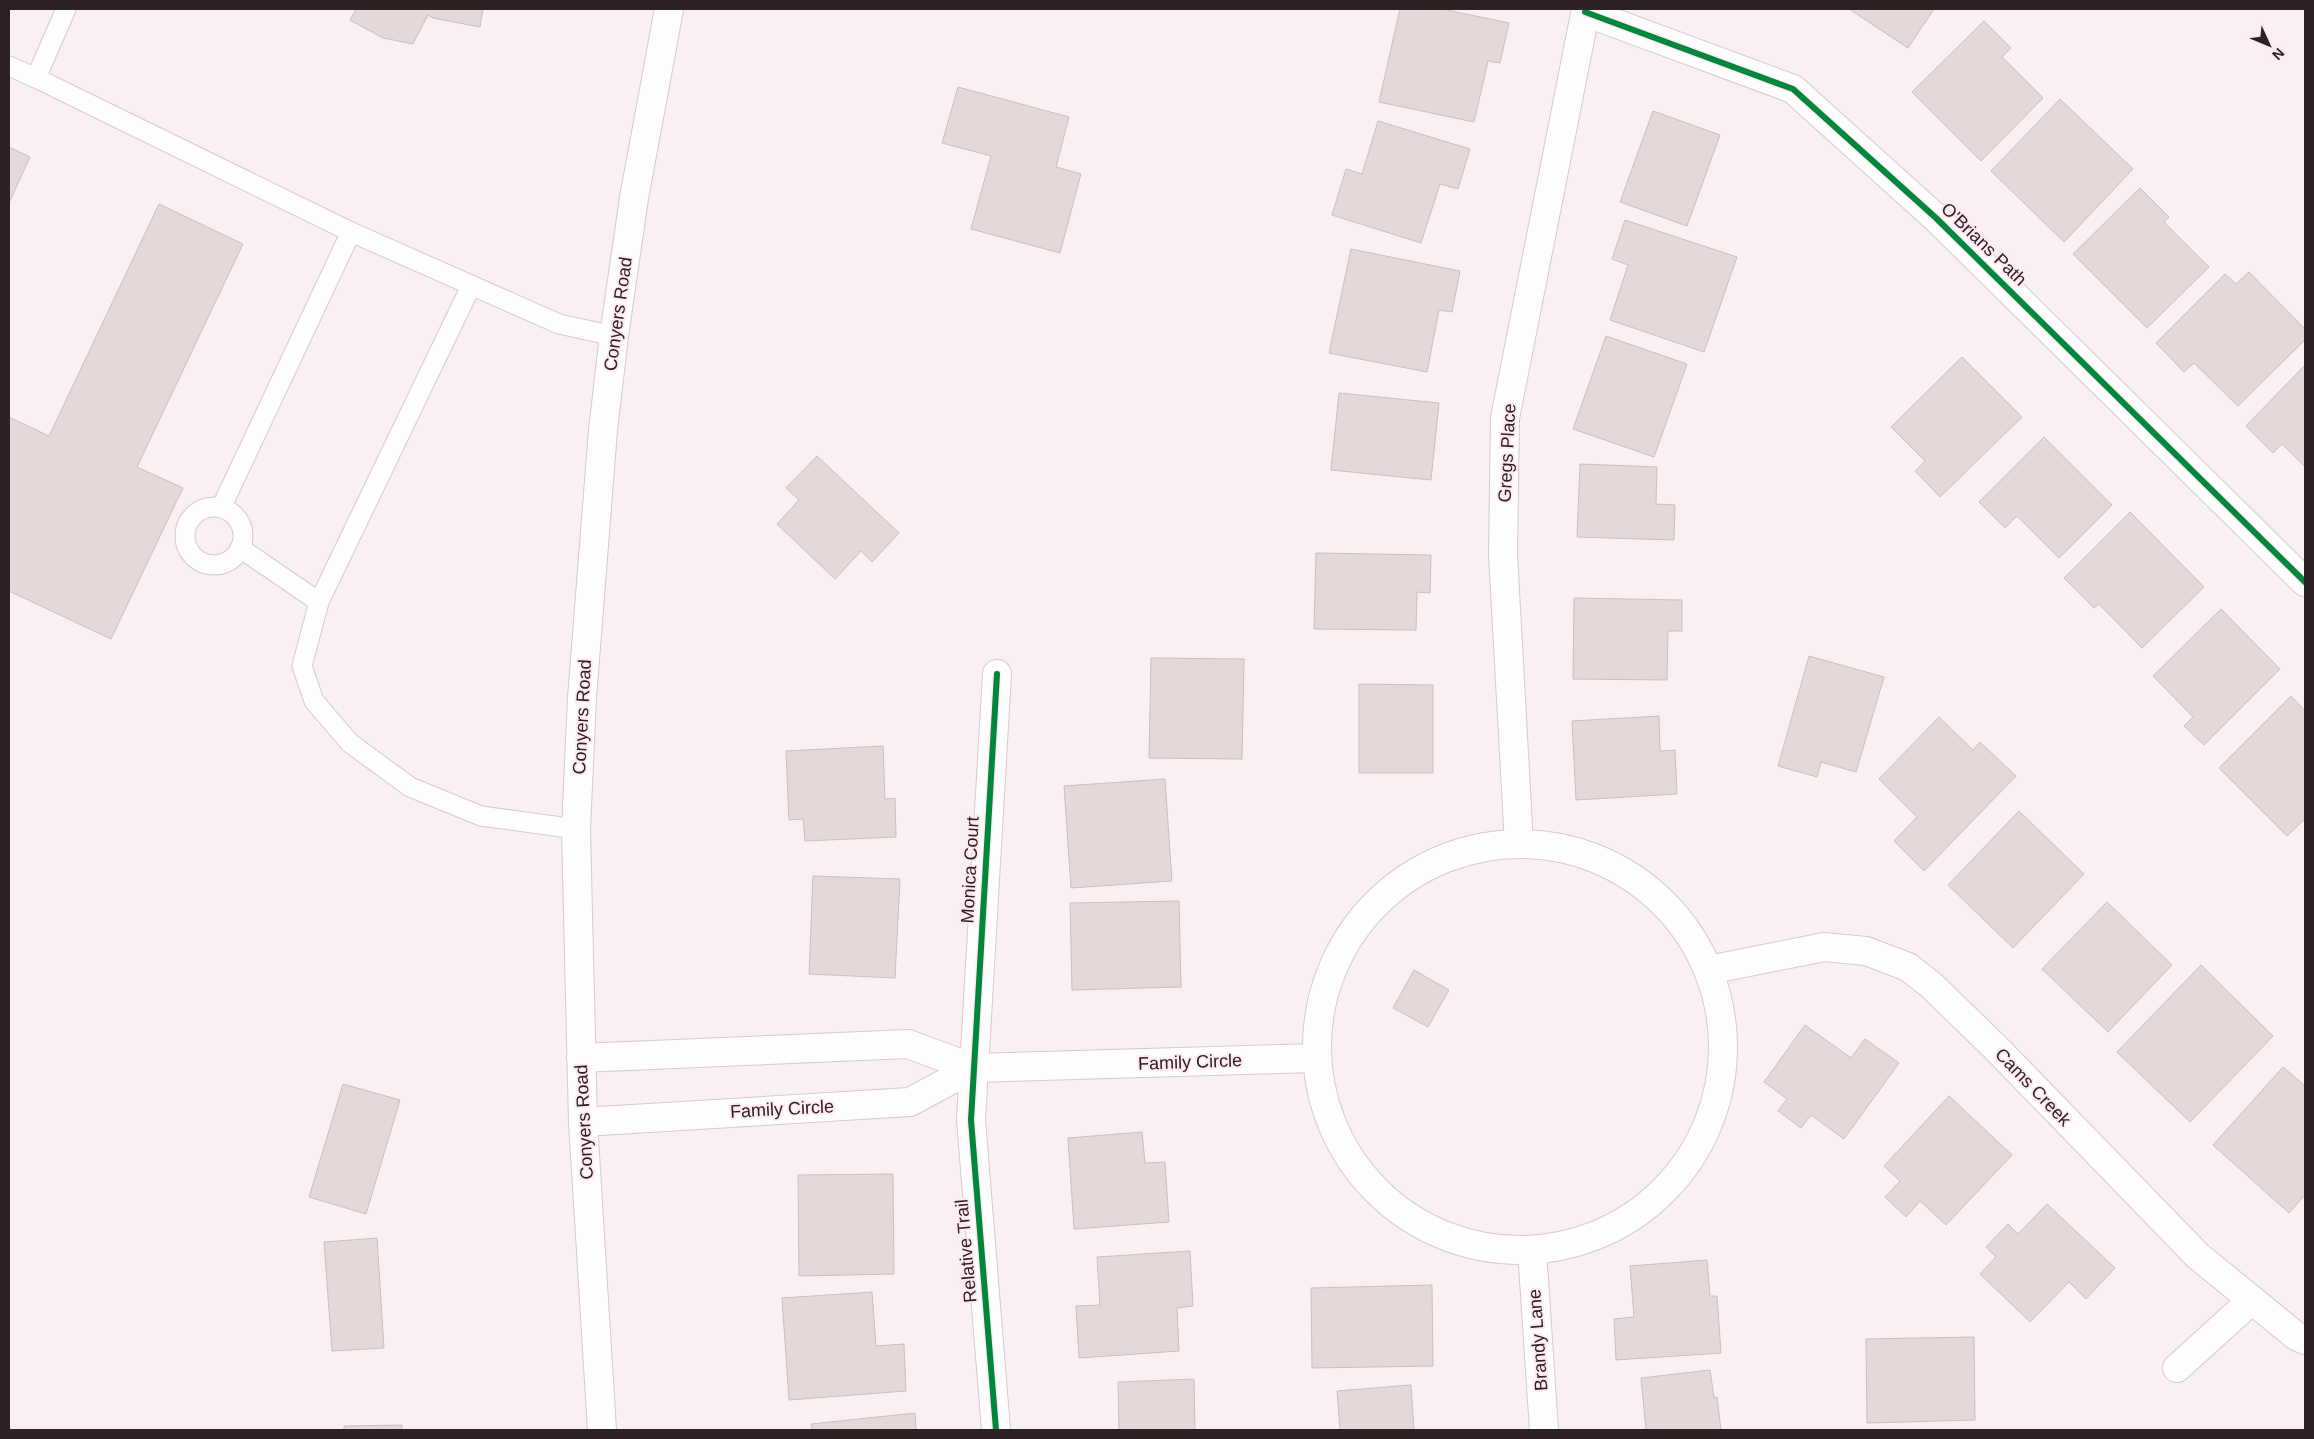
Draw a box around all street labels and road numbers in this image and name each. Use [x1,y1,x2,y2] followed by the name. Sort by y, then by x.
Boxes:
[1937,198,2031,290] street label: O'Brians Path
[600,256,636,372] street label: Conyers Road
[1494,403,1520,503] street label: Gregs Place
[569,659,595,775] street label: Conyers Road
[957,816,983,924] street label: Monica Court
[1991,1044,2076,1131] street label: Cams Creek
[1138,1050,1242,1074] street label: Family Circle
[571,1064,597,1180] street label: Conyers Road
[730,1096,834,1122] street label: Family Circle
[952,1198,980,1304] street label: Relative Trail
[1524,1288,1552,1392] street label: Brandy Lane

